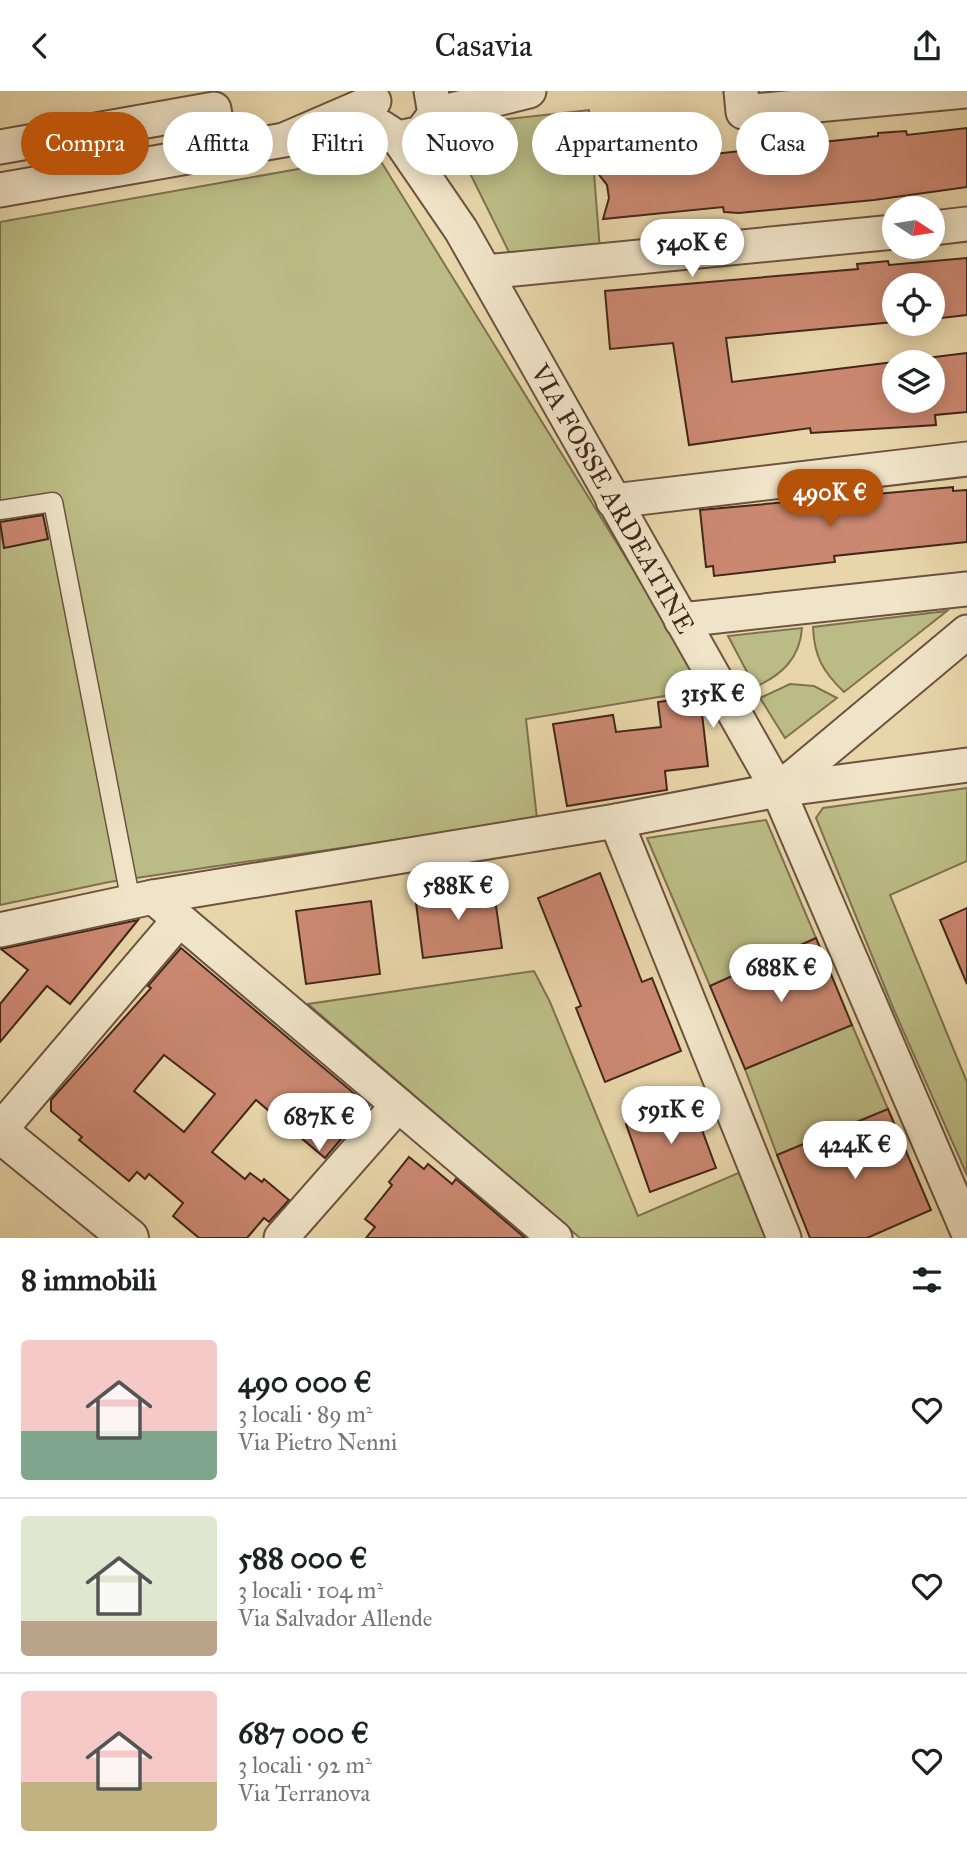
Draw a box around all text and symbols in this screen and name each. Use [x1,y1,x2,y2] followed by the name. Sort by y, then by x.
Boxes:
[434,26,533,65] text: Casavia
[21,27,59,65] icon: back
[908,27,946,65] icon: share
[21,112,149,175] chip: Compra
[163,112,273,175] chip: Affitta
[287,112,388,175] chip: Filtri
[402,112,518,175] chip: Nuovo
[532,112,722,175] chip: Appartamento
[736,112,829,175] chip: Casa
[882,196,945,259] north arrow
[882,196,945,413] map controls
[635,219,749,279] pin: 540K €
[656,228,728,256] text: 540K €
[882,273,945,336] button: locate
[882,350,945,413] button: layers
[524,357,702,639] street label: VIA FOSSE ARDEATINE
[773,469,887,529] pin: 490K €
[793,478,867,506] text: 490K €
[656,671,770,730] pin: 315K €
[681,679,745,707] text: 315K €
[401,863,515,922] pin: 588K €
[423,871,493,899] text: 588K €
[724,944,838,1004] pin: 688K €
[745,953,817,981] text: 688K €
[614,1087,728,1146] pin: 591K €
[262,1093,376,1153] pin: 687K €
[637,1095,705,1123] text: 591K €
[283,1102,355,1130] text: 687K €
[798,1121,912,1181] pin: 424K €
[819,1130,891,1158] text: 424K €
[908,1261,946,1299] icon: filters
[21,1262,156,1298] text: 8 immobili
[238,1364,372,1400] text: 490 000 €
[77,1368,161,1452] icon: home
[908,1391,946,1429] icon: heart
[238,1400,372,1428] text: 3 locali · 89 m²
[238,1428,397,1456] text: Via Pietro Nenni
[238,1540,367,1576] text: 588 000 €
[77,1544,161,1628] icon: home
[908,1567,946,1605] icon: heart
[238,1576,383,1604] text: 3 locali · 104 m²
[238,1604,432,1632] text: Via Salvador Allende
[238,1715,369,1751] text: 687 000 €
[77,1719,161,1803] icon: home
[908,1742,946,1780] icon: heart
[238,1751,372,1779] text: 3 locali · 92 m²
[238,1779,370,1807] text: Via Terranova

